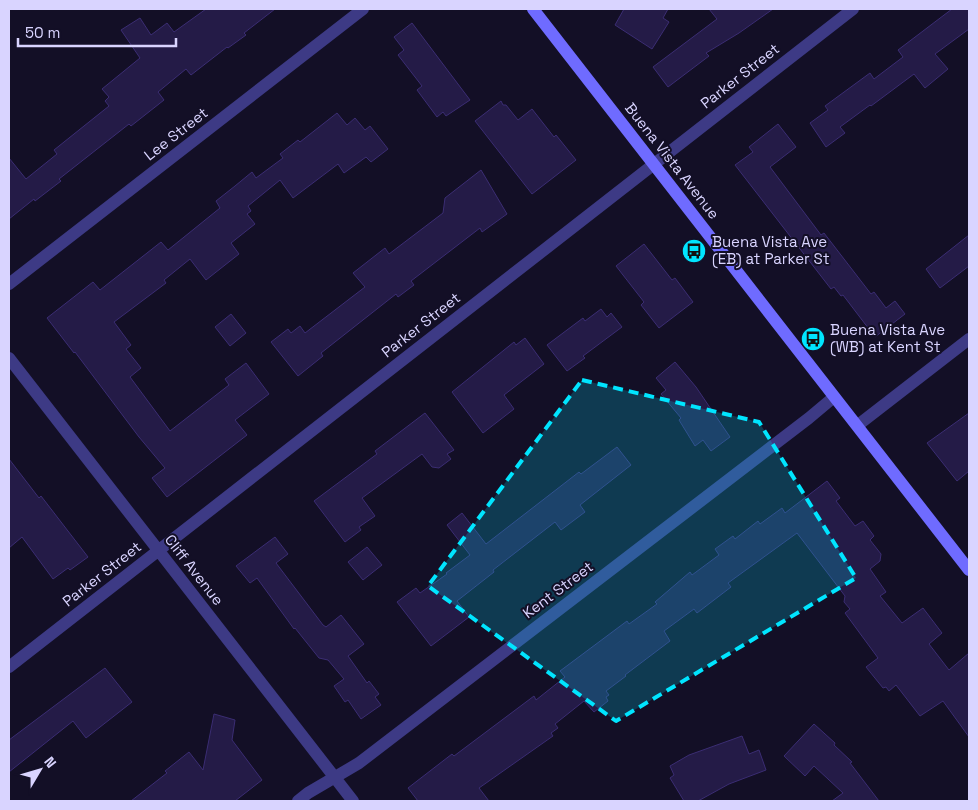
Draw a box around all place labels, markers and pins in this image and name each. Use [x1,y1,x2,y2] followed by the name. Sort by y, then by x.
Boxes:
[712,232,830,269] place label: Buena Vista Ave (EB) at Parker St
[681,238,707,264] bus stop icon: Buena Vista Ave (EB) at Parker St
[830,320,945,357] place label: Buena Vista Ave (WB) at Kent St
[800,326,826,352] bus stop icon: Buena Vista Ave (WB) at Kent St

